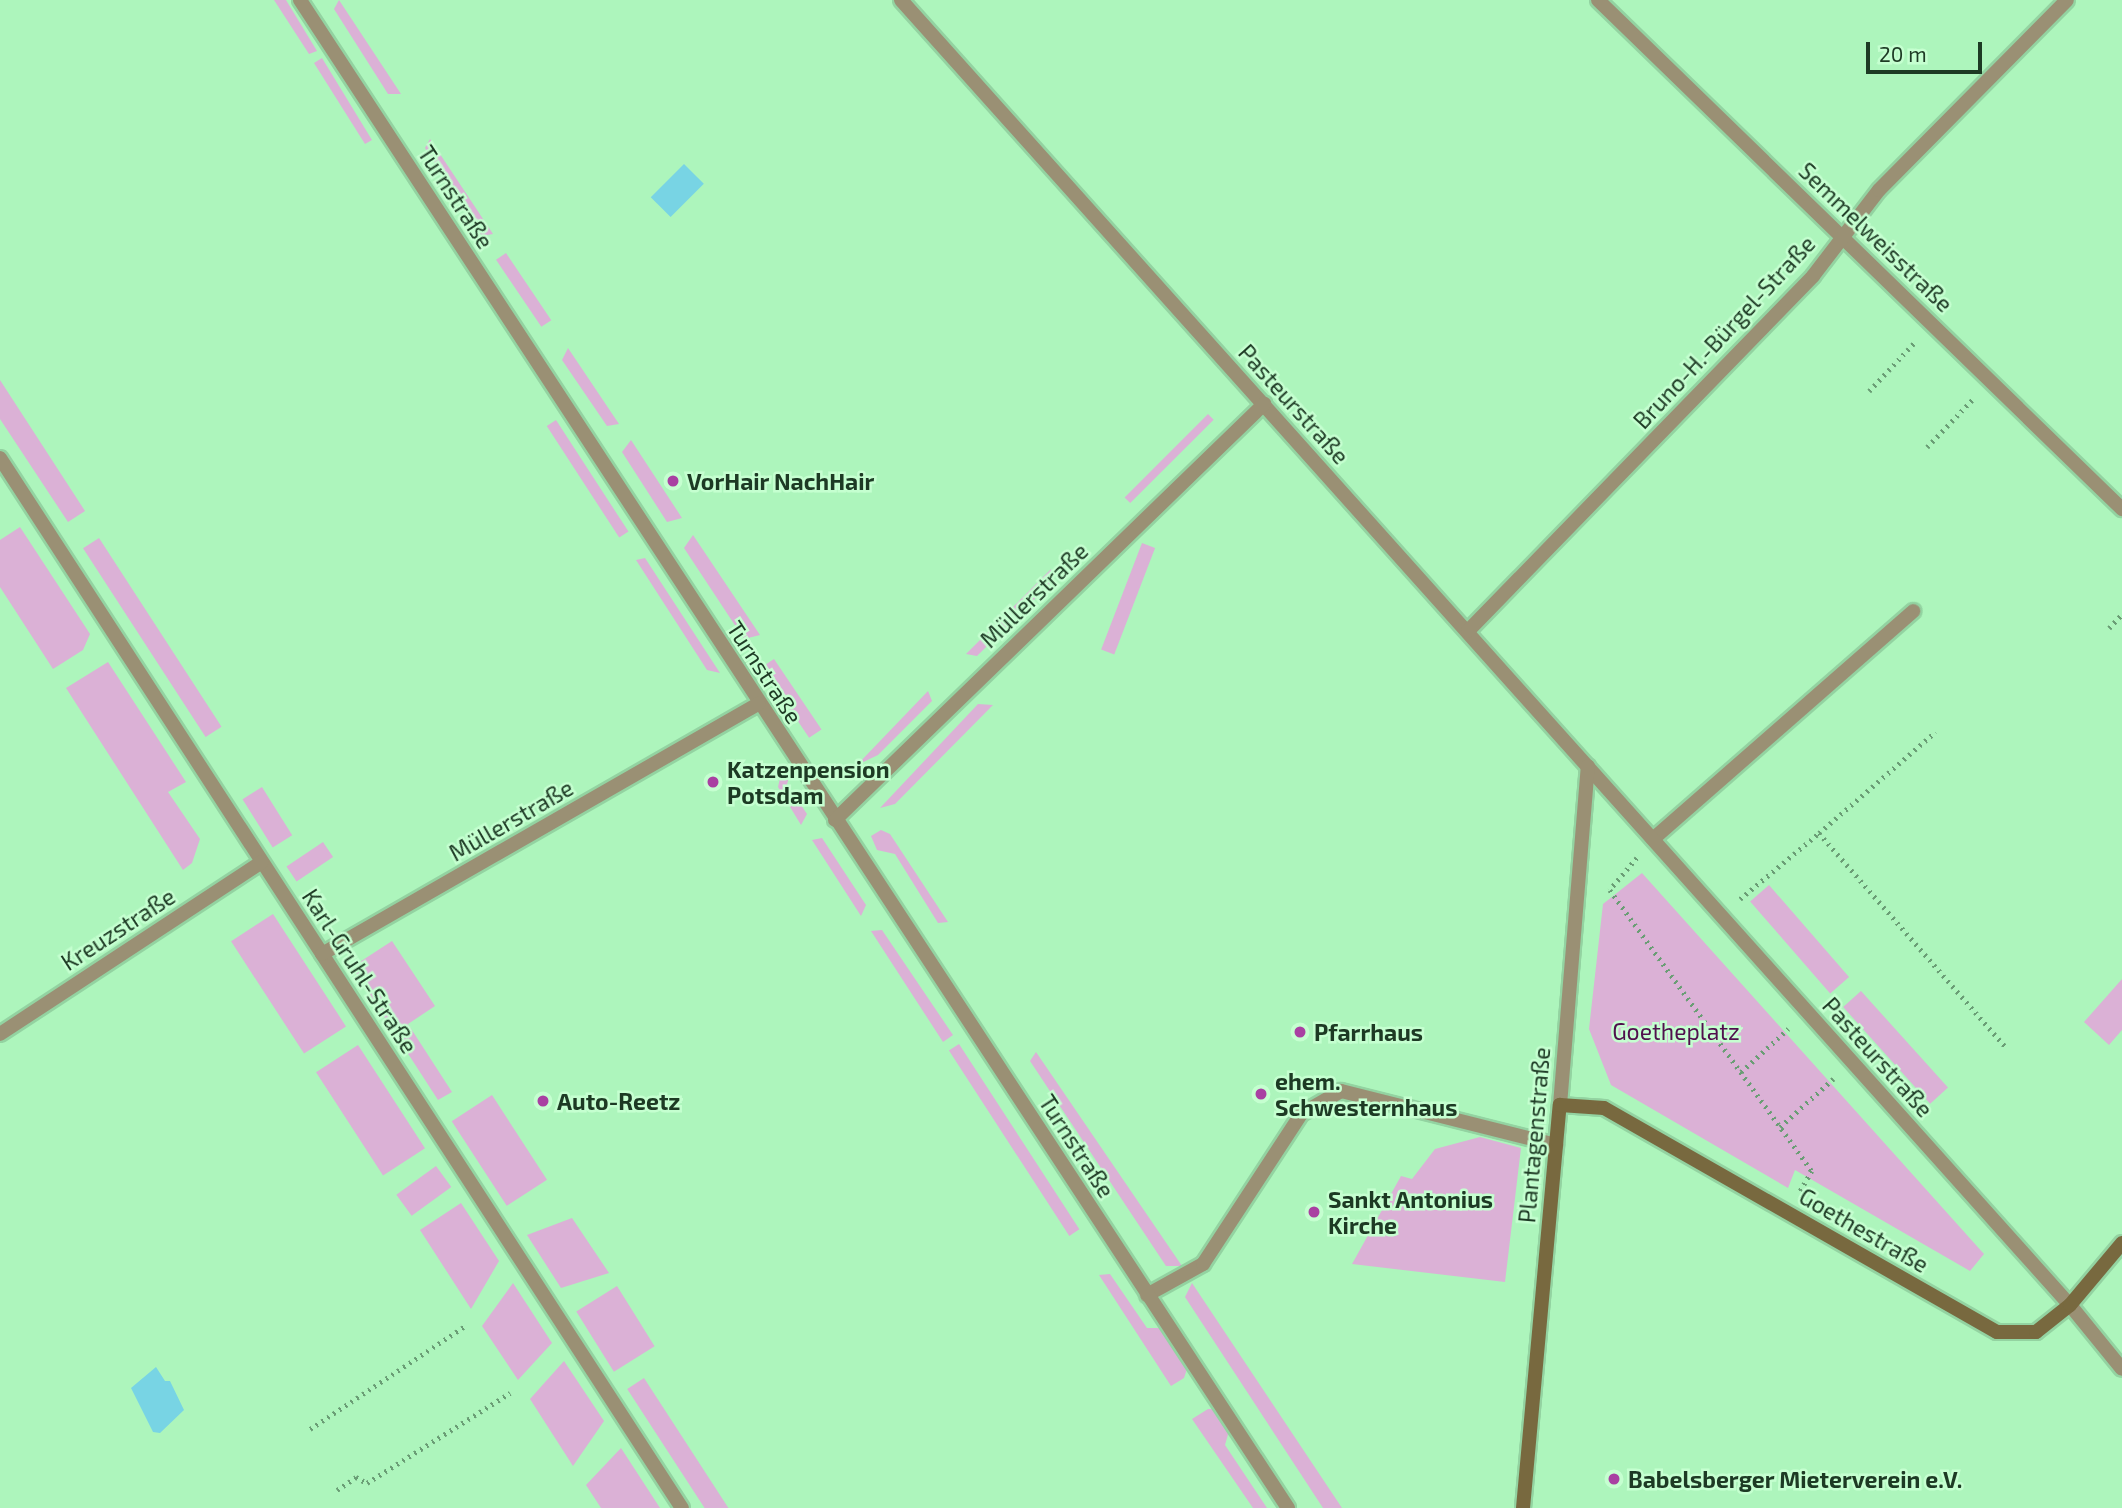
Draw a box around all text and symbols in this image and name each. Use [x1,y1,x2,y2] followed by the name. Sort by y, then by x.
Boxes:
[1870,28,1986,72] scale bar
[1879,41,1927,66] text: 20 m
[413,140,499,254] street label: Turnstraße
[1793,156,1959,318] street label: Semmelweisstraße
[1627,230,1821,434] street label: Bruno-H.-Bürgel-Straße
[1233,339,1355,469] street label: Pasteurstraße
[687,467,875,495] place label: VorHair NachHair
[665,473,681,489] marker: VorHair NachHair
[975,537,1093,653] street label: Müllerstraße
[722,615,808,729] street label: Turnstraße
[727,755,890,809] place label: Katzenpension Potsdam
[444,773,578,867] street label: Müllerstraße
[705,774,721,790] marker: Katzenpension Potsdam
[56,882,180,976] street label: Kreuzstraße
[297,884,423,1058] street label: Karl-Gruhl-Straße
[1817,992,1939,1122] street label: Pasteurstraße
[1612,1017,1740,1045] park label: Goetheplatz
[1314,1018,1423,1046] place label: Pfarrhaus
[1292,1024,1308,1040] marker: Pfarrhaus
[1513,1046,1555,1224] street label: Plantagenstraße
[1275,1067,1457,1121] place label: ehem. Schwesternhaus
[1253,1086,1269,1102] marker: ehem. Schwesternhaus
[557,1087,680,1115] place label: Auto-Reetz
[1034,1089,1120,1203] street label: Turnstraße
[535,1093,551,1109] marker: Auto-Reetz
[1795,1182,1933,1278] street label: Goethestraße
[1328,1185,1494,1239] place label: Sankt Antonius Kirche
[1306,1204,1322,1220] marker: Sankt Antonius Kirche
[1628,1465,1963,1493] place label: Babelsberger Mieterverein e.V.
[1606,1471,1622,1487] marker: Babelsberger Mieterverein e.V.

